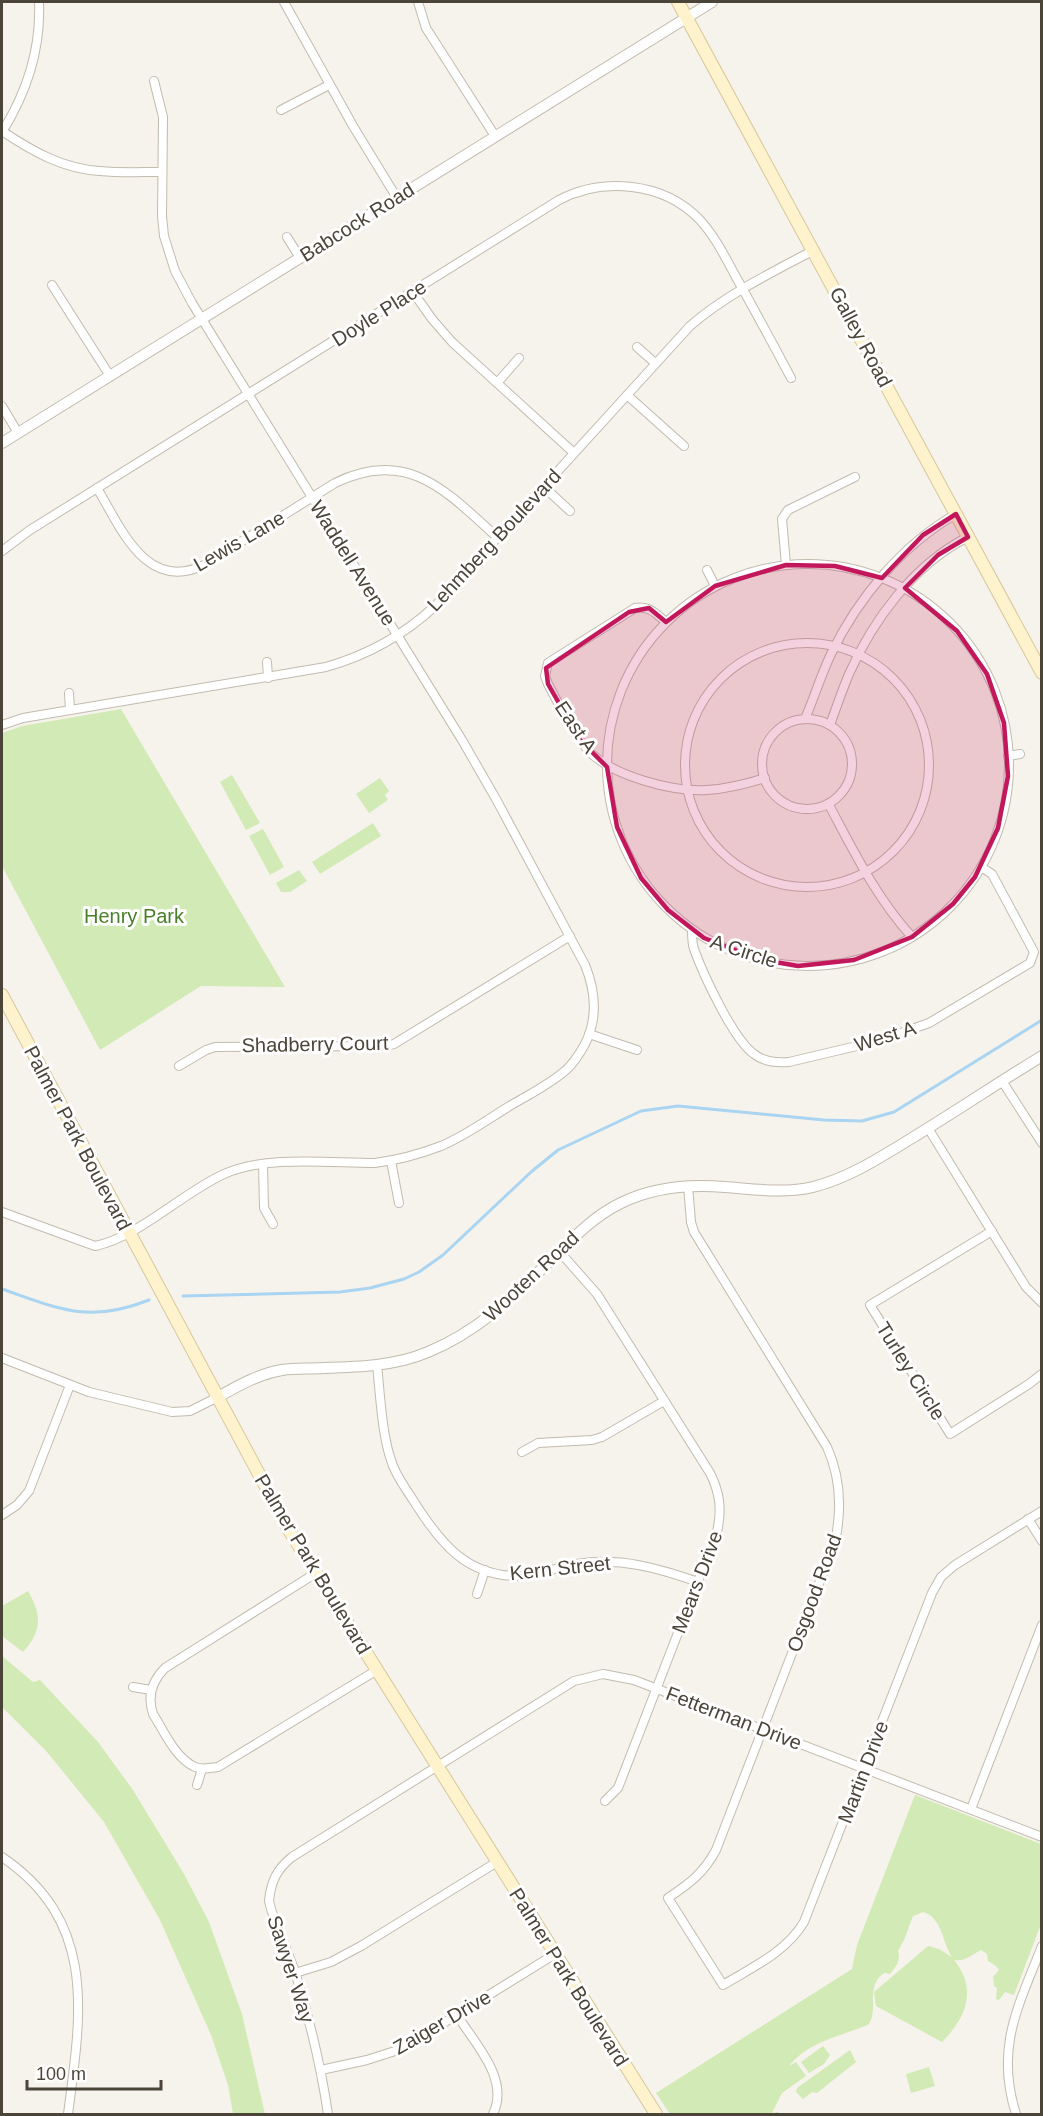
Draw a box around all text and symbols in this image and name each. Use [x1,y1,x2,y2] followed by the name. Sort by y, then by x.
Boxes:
[296,178,418,266] street label: Babcock Road
[328,275,430,351] street label: Doyle Place
[825,283,897,391] street label: Galley Road
[423,465,565,615] street label: Lehmberg Boulevard
[306,496,400,630] street label: Waddell Avenue
[190,506,288,576] street label: Lewis Lane
[551,697,602,758] street label: East A
[84,905,185,927] park label: Henry Park
[708,930,780,972] street label: A Circle
[852,1016,919,1056] street label: West A
[241,1032,389,1056] street label: Shadberry Court
[20,1042,136,1234] street label: Palmer Park Boulevard
[479,1226,583,1326] street label: Wooten Road
[872,1318,950,1424] street label: Turley Circle
[251,1470,375,1658] street label: Palmer Park Boulevard
[667,1528,727,1636] street label: Mears Drive
[783,1531,845,1655] street label: Osgood Road
[509,1552,612,1584] street label: Kern Street
[663,1682,805,1754] street label: Fetterman Drive
[833,1718,893,1826] street label: Martin Drive
[505,1884,633,2070] street label: Palmer Park Boulevard
[263,1913,319,2025] street label: Sawyer Way
[389,1985,495,2059] street label: Zaiger Drive
[27,2053,160,2091] scale bar
[36,2064,86,2084] text: 100 m

